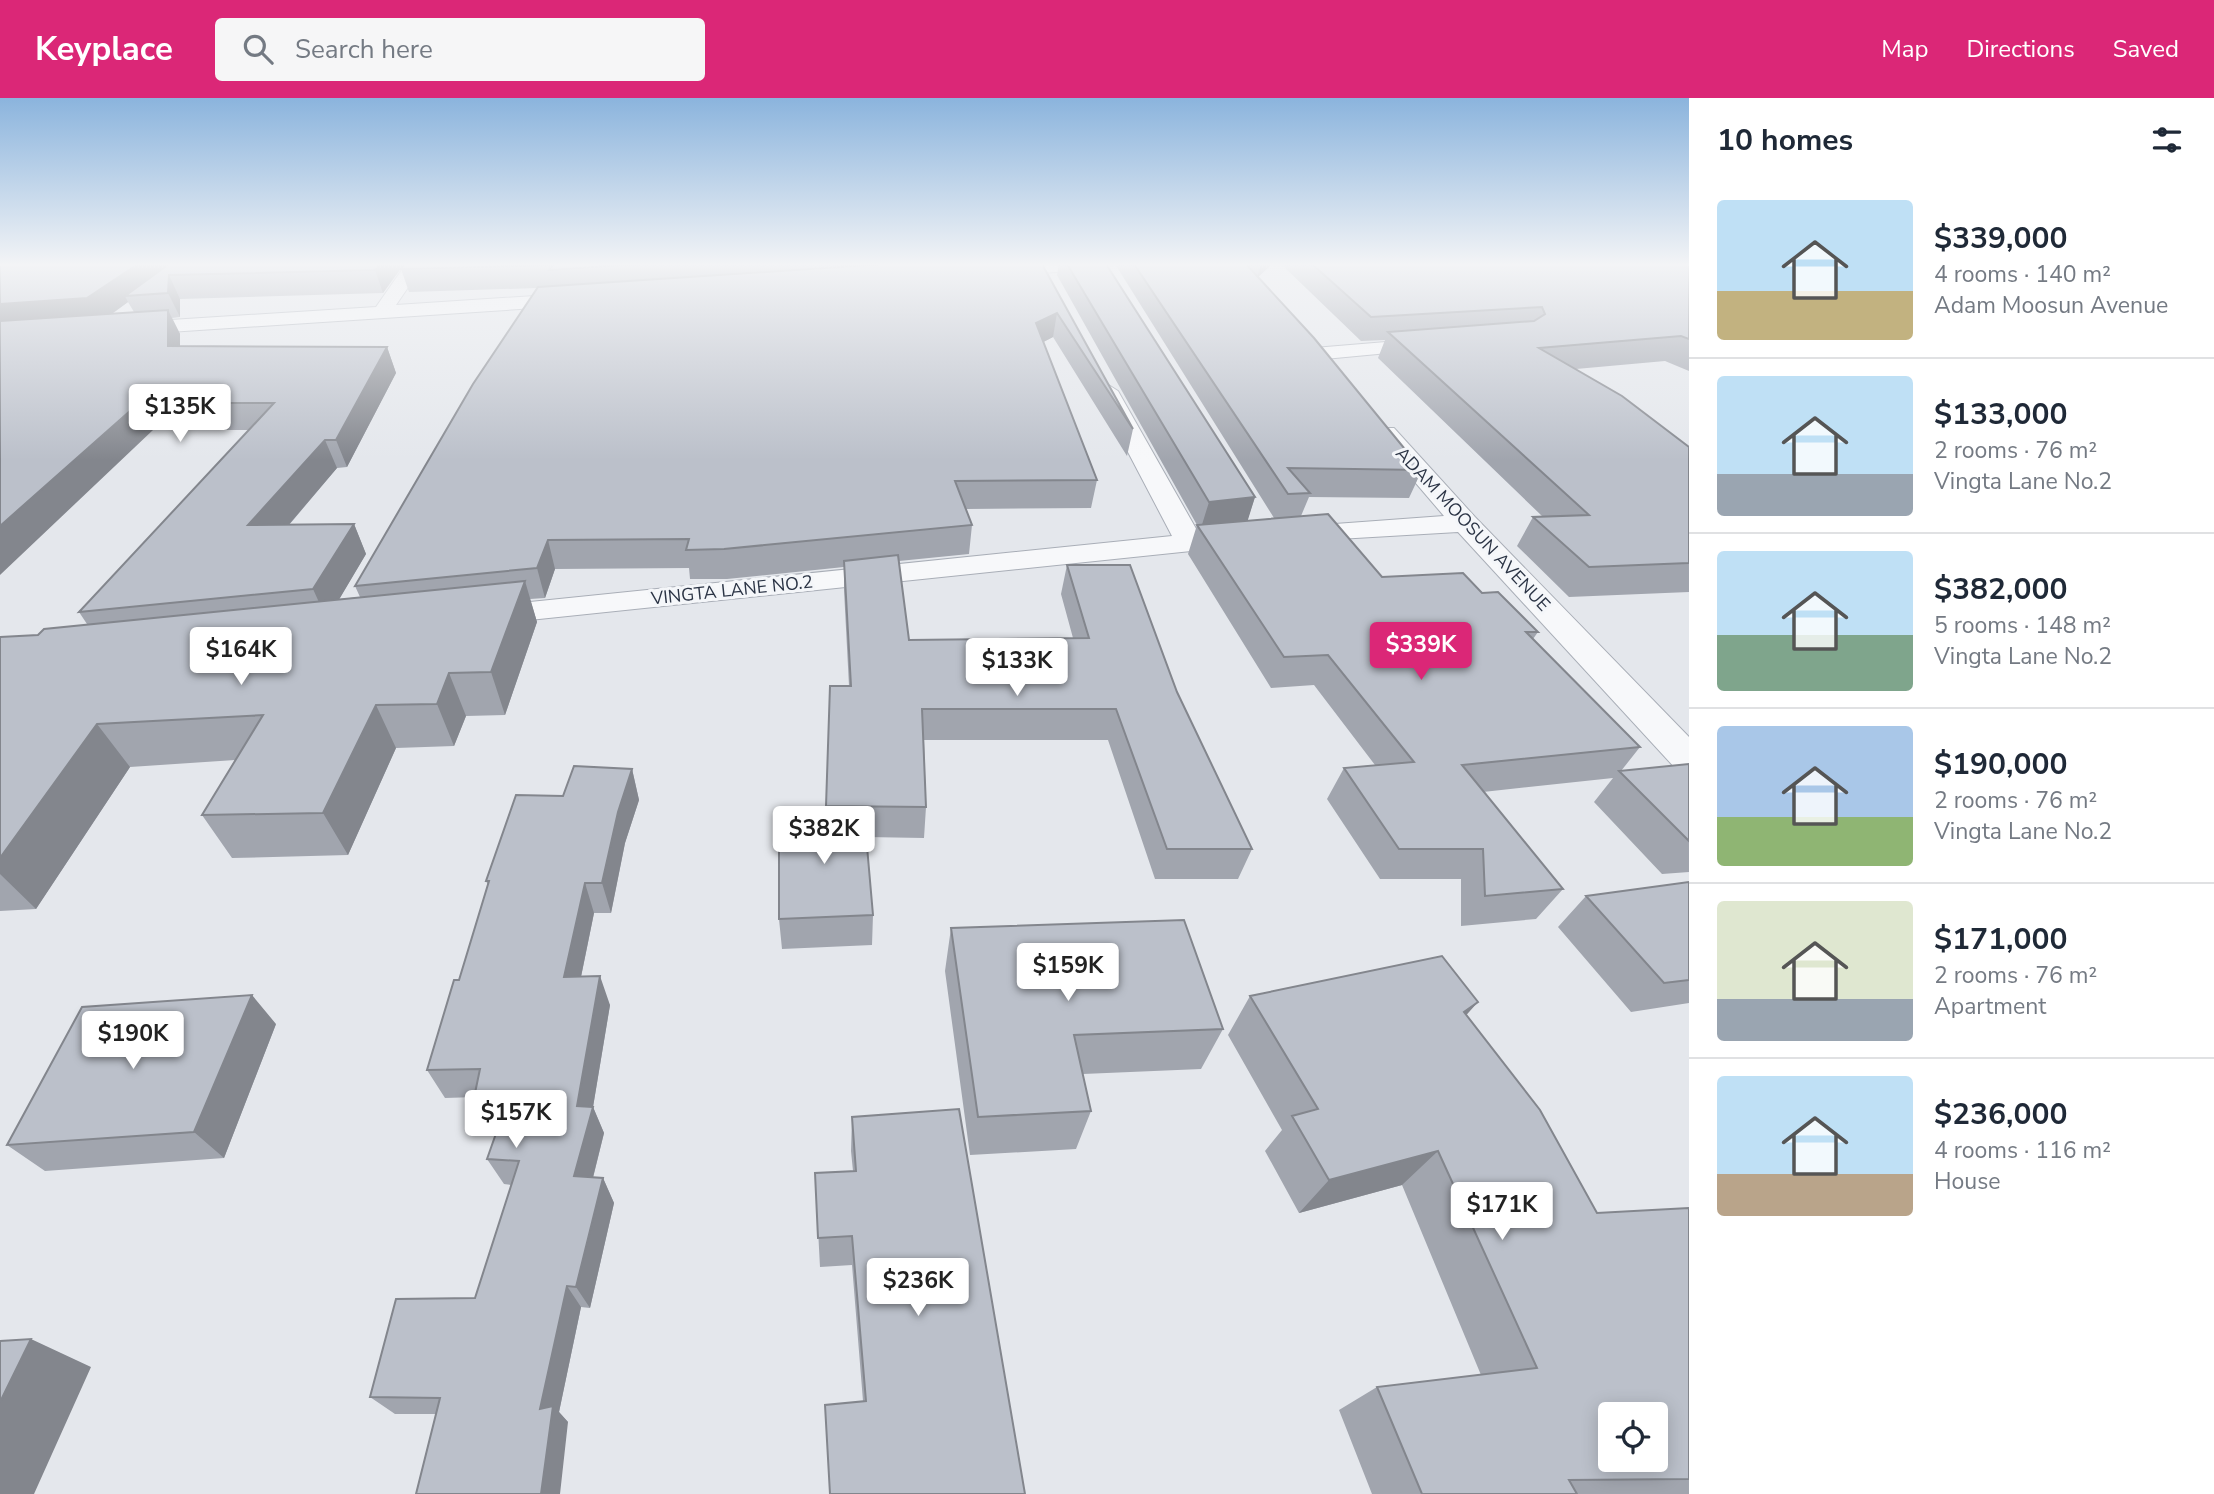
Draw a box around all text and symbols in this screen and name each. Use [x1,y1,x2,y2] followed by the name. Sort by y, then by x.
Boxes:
[215,18,705,81] search box
[35,27,173,72] text: Keyplace
[239,30,277,68] icon: search
[295,32,433,67] text: Search here
[1881,33,1928,65] text: Map
[1966,33,2075,65] text: Directions
[2113,33,2179,65] text: Saved
[1717,120,1853,161] text: 10 homes
[2148,121,2186,159] icon: filters
[1934,218,2067,259] text: $339,000
[1773,228,1857,312] icon: home
[1934,259,2111,290] text: 4 rooms · 140 m²
[1934,290,2168,321] text: Adam Moosun Avenue
[131,384,229,444] pin: $135K
[145,391,215,422] text: $135K
[1934,394,2067,435] text: $133,000
[1773,404,1857,488] icon: home
[1934,435,2097,466] text: 2 rooms · 76 m²
[1390,442,1556,616] street label: ADAM MOOSUN AVENUE
[1934,466,2112,497] text: Vingta Lane No.2
[1934,569,2067,610] text: $382,000
[649,570,814,611] street label: VINGTA LANE NO.2
[1773,579,1857,663] icon: home
[1934,610,2111,641] text: 5 rooms · 148 m²
[1372,622,1470,682] pin: $339K
[192,628,290,687] pin: $164K
[1386,629,1456,660] text: $339K
[206,634,276,665] text: $164K
[968,638,1066,698] pin: $133K
[1934,641,2112,672] text: Vingta Lane No.2
[982,645,1052,676] text: $133K
[1934,744,2067,785] text: $190,000
[1773,754,1857,838] icon: home
[1934,785,2097,816] text: 2 rooms · 76 m²
[775,806,873,866] pin: $382K
[789,813,859,844] text: $382K
[1934,816,2112,847] text: Vingta Lane No.2
[1934,919,2067,960] text: $171,000
[1773,929,1857,1013] icon: home
[1019,944,1117,1003] pin: $159K
[1033,950,1103,981] text: $159K
[1934,960,2097,991] text: 2 rooms · 76 m²
[1934,991,2046,1022] text: Apartment
[84,1012,182,1071] pin: $190K
[98,1018,168,1049] text: $190K
[467,1090,565,1150] pin: $157K
[1934,1094,2067,1135] text: $236,000
[481,1097,551,1128] text: $157K
[1773,1104,1857,1188] icon: home
[1934,1135,2111,1166] text: 4 rooms · 116 m²
[1934,1166,2001,1197] text: House
[1453,1182,1551,1242] pin: $171K
[1467,1189,1537,1220] text: $171K
[869,1258,967,1318] pin: $236K
[883,1265,953,1296] text: $236K
[1598,1402,1668,1472] map controls
[1598,1402,1668,1472] button: locate

